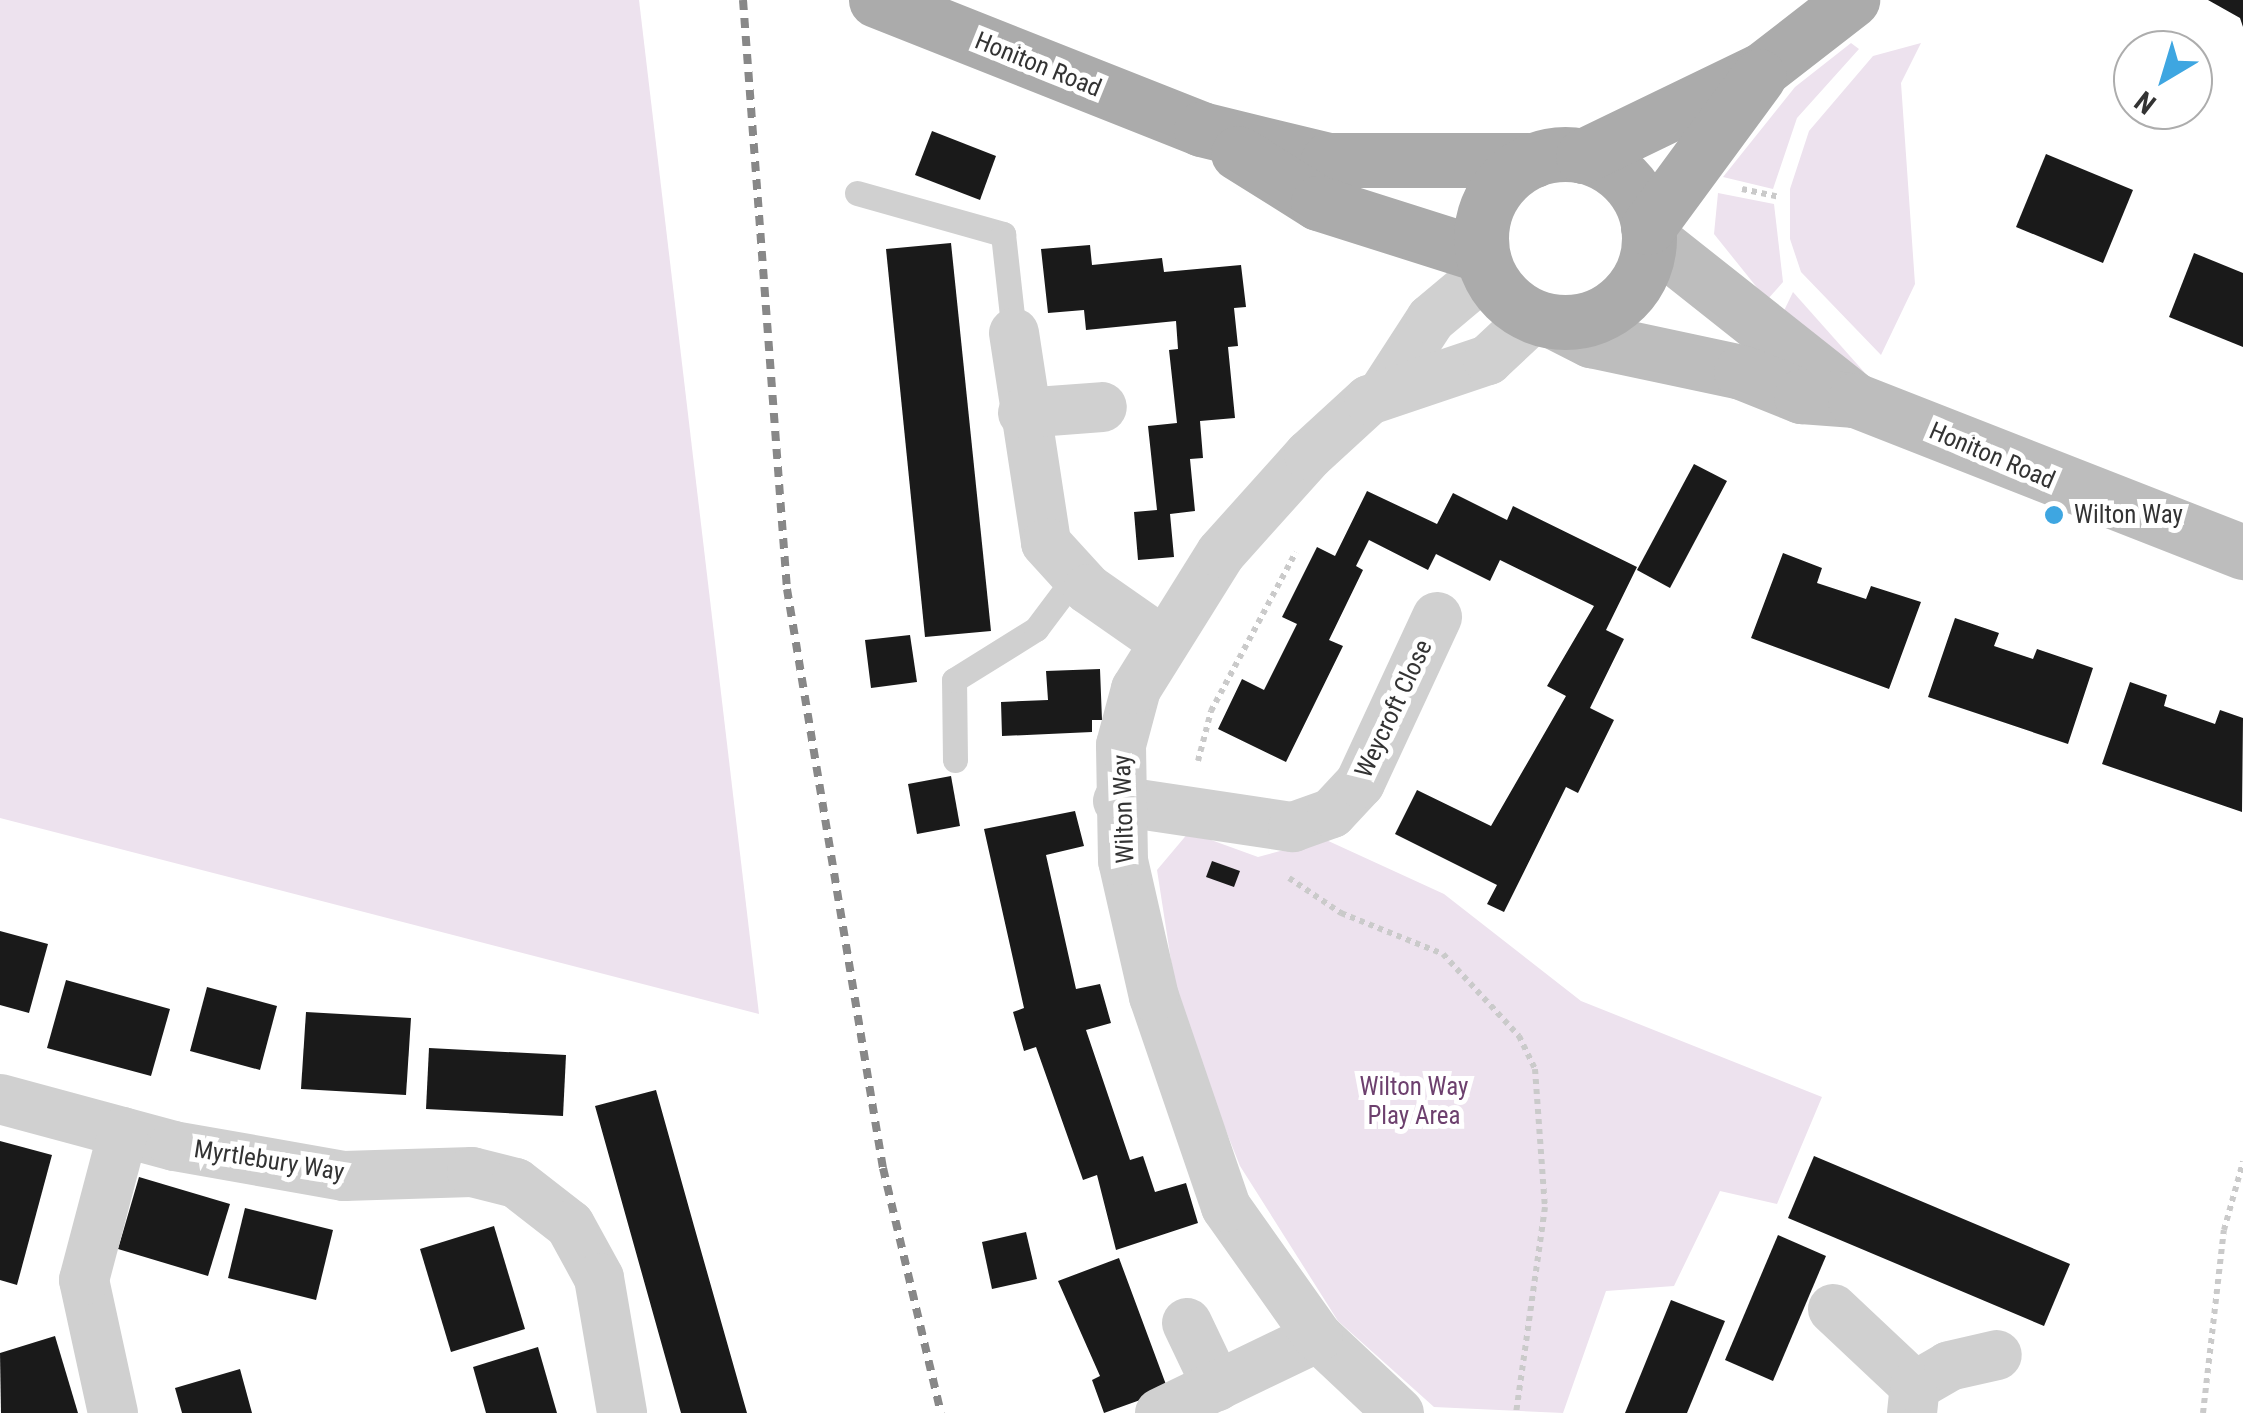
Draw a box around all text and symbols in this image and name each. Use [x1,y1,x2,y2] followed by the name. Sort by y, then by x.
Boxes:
[970,26,1106,104] street label: Honiton Road
[2113,30,2213,130] north arrow
[2129,84,2162,121] text: N
[1925,416,2059,496] street label: Honiton Road
[2074,500,2183,530] place label: Wilton Way
[2043,504,2065,526] marker: Wilton Way
[1349,635,1439,783] street label: Weycroft Close
[1107,754,1141,864] street label: Wilton Way
[1360,1073,1468,1132] park label: Wilton Way Play Area
[192,1134,346,1188] street label: Myrtlebury Way

